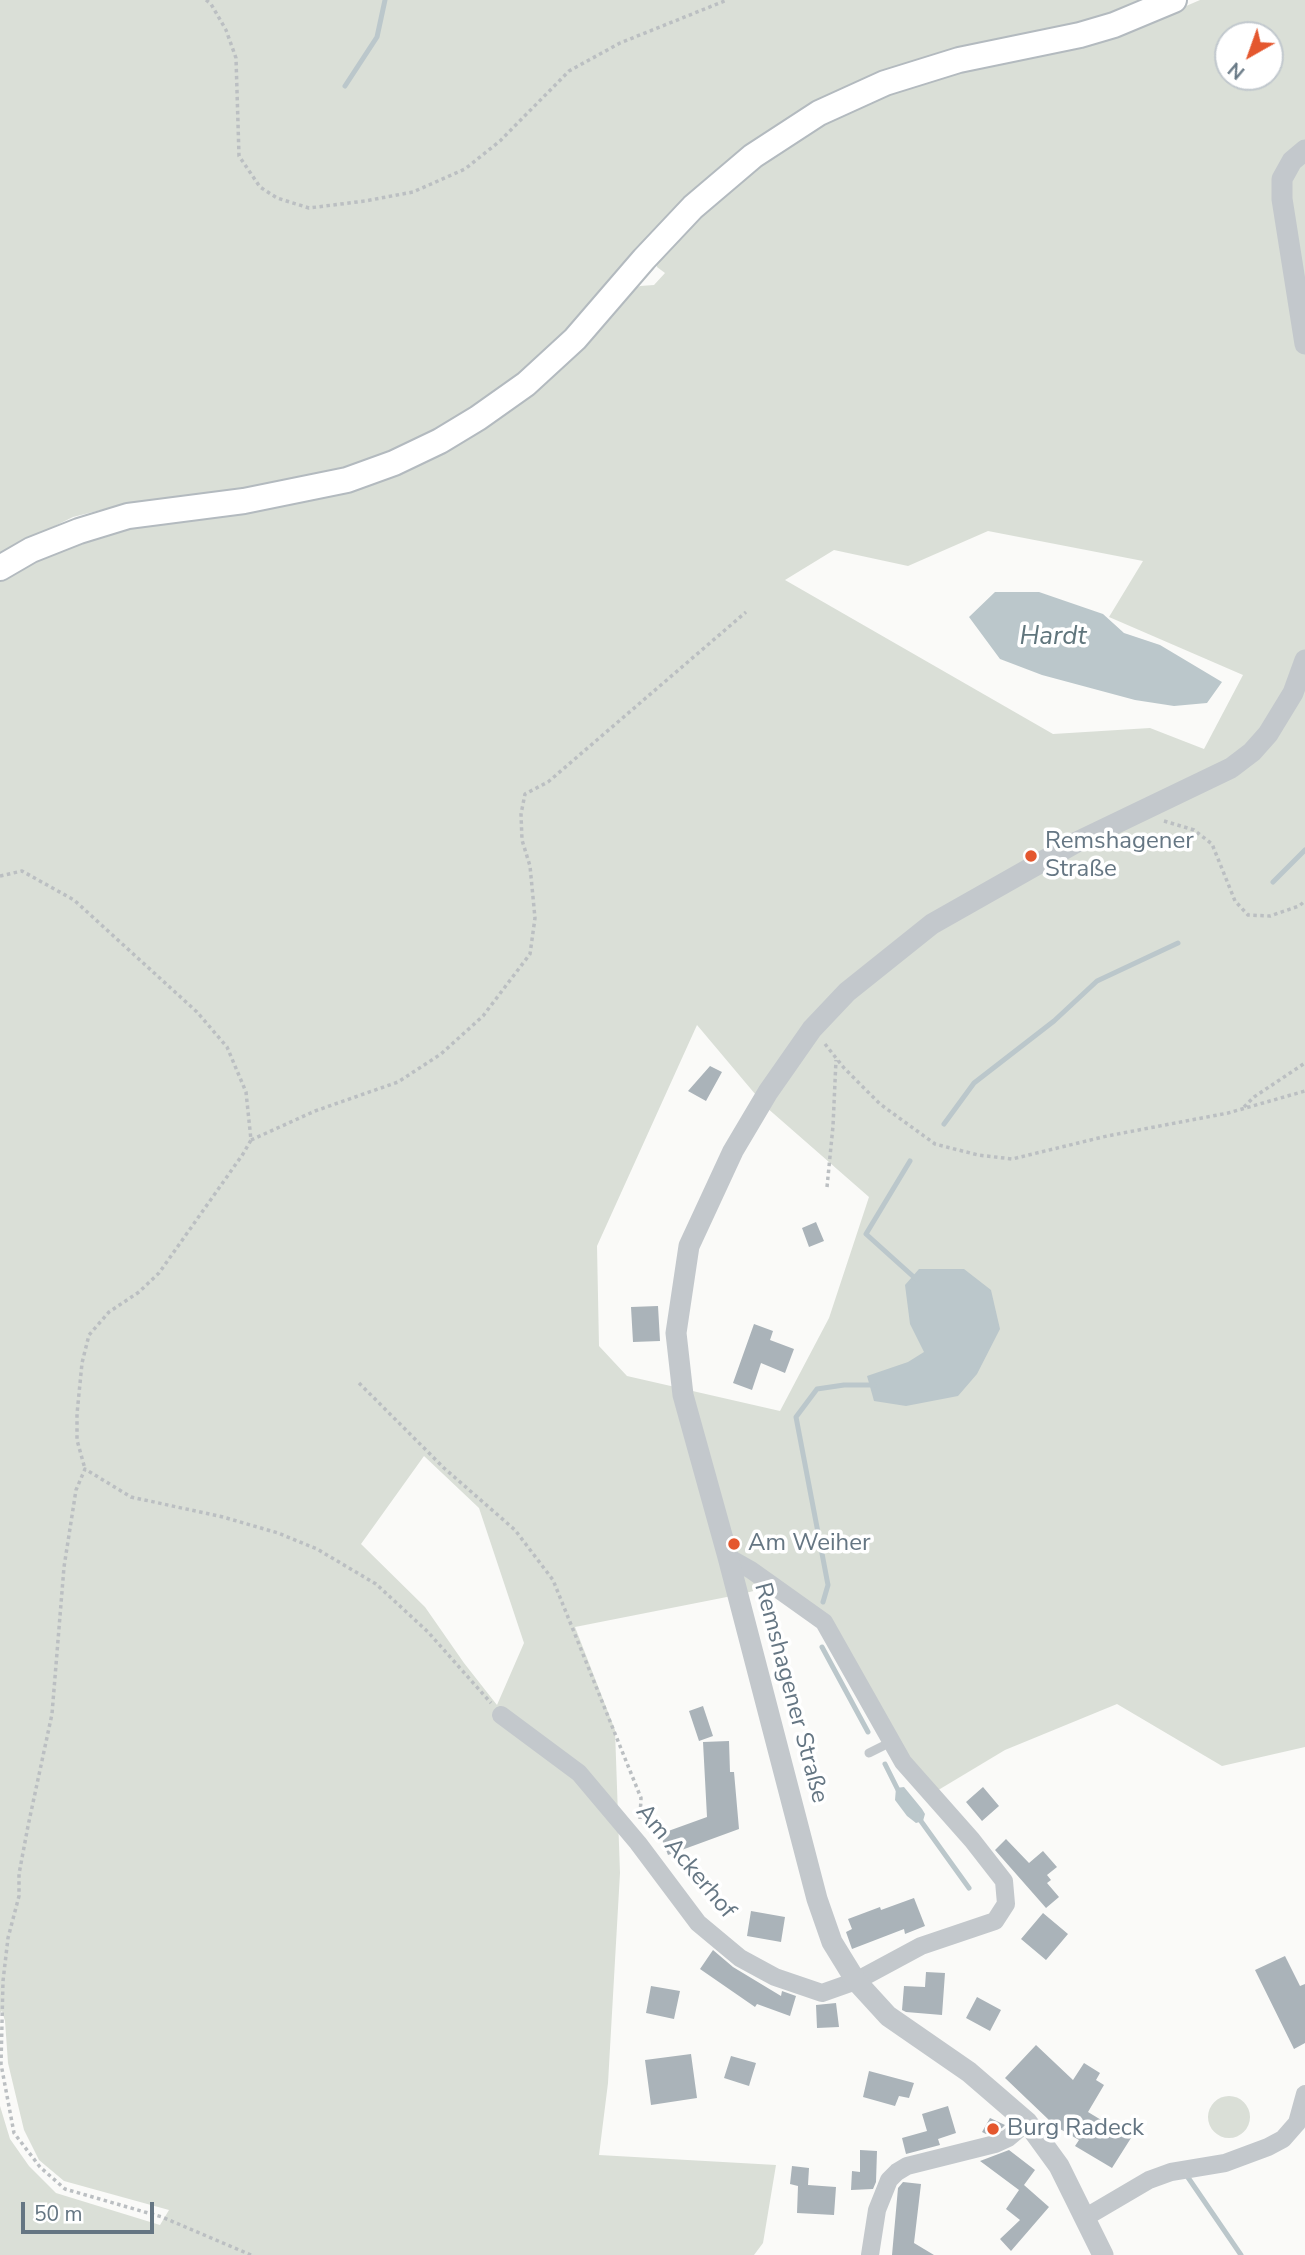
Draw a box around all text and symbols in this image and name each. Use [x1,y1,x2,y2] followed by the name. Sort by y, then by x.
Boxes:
[1214,21,1284,91] north arrow
[1223,56,1251,85] text: N
[1020,622,1086,654] water label: Hardt
[1045,828,1194,884] place label: Remshagener Straße
[1023,848,1039,864] marker: Remshagener Straße
[748,1530,871,1558] place label: Am Weiher
[726,1536,742,1552] marker: Am Weiher
[747,1580,833,1806] street label: Remshagener Straße
[629,1799,741,1925] street label: Am Ackerhof
[1007,2115,1144,2143] place label: Burg Radeck
[985,2121,1001,2137] marker: Burg Radeck
[24,2188,158,2232] scale bar
[34,2200,83,2228] text: 50 m

